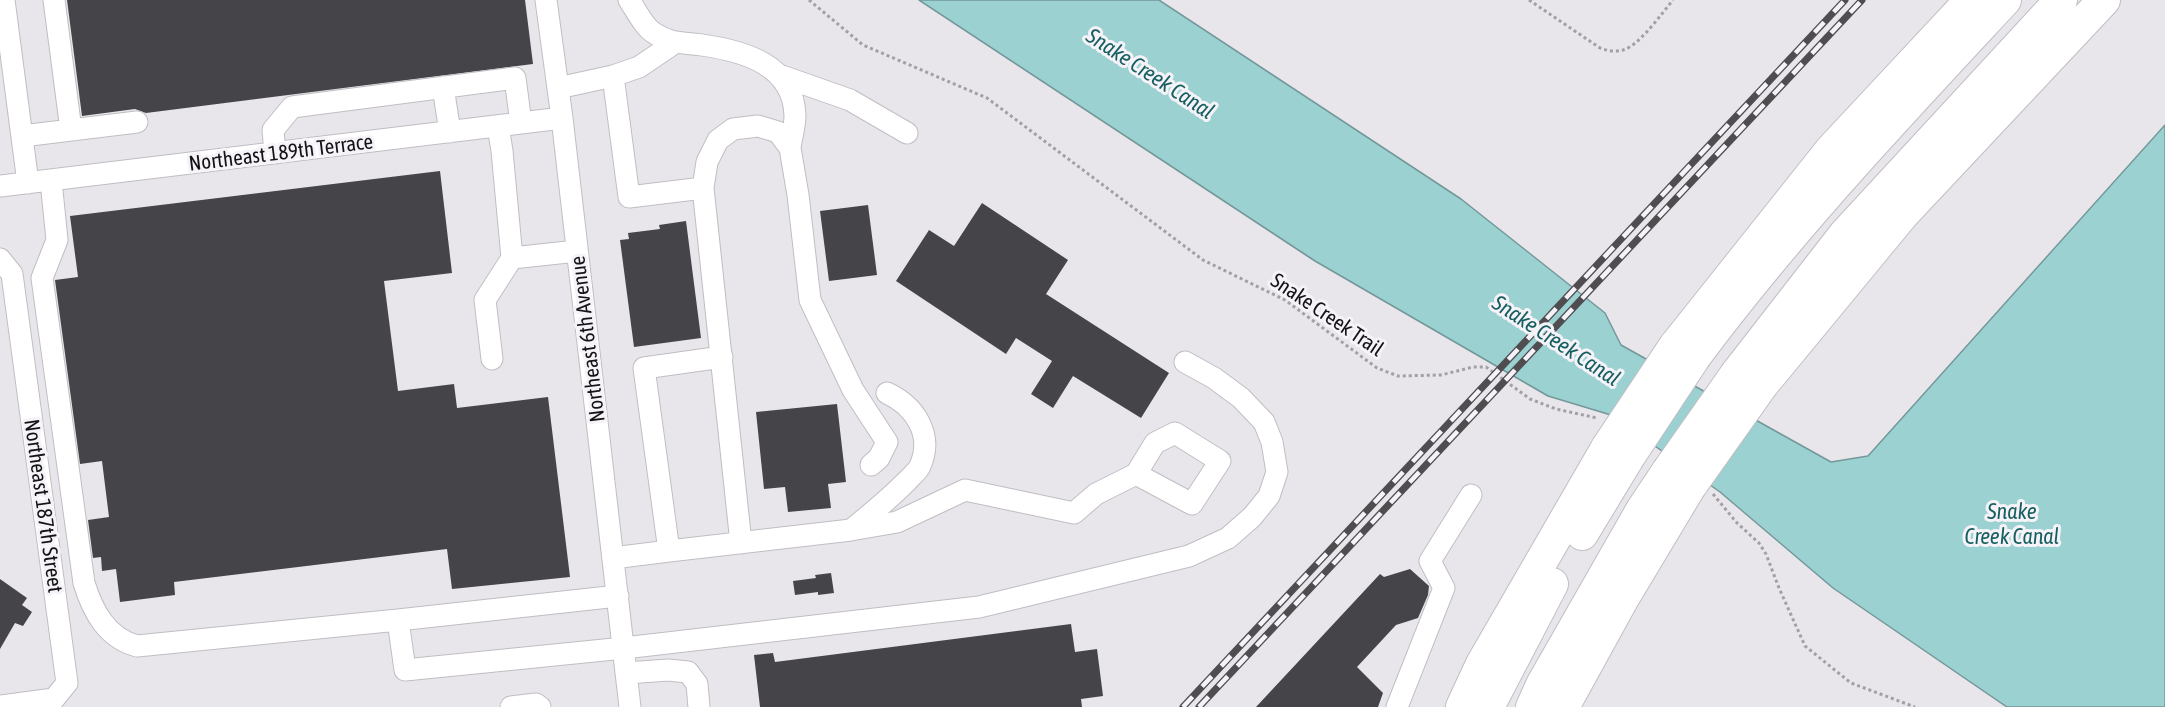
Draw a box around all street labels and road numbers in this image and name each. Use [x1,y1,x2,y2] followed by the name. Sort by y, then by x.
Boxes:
[187,129,375,177] street label: Northeast 189th Terrace
[565,254,611,424] street label: Northeast 6th Avenue
[1266,268,1388,362] street label: Snake Creek Trail
[18,418,68,594] street label: Northeast 187th Street

